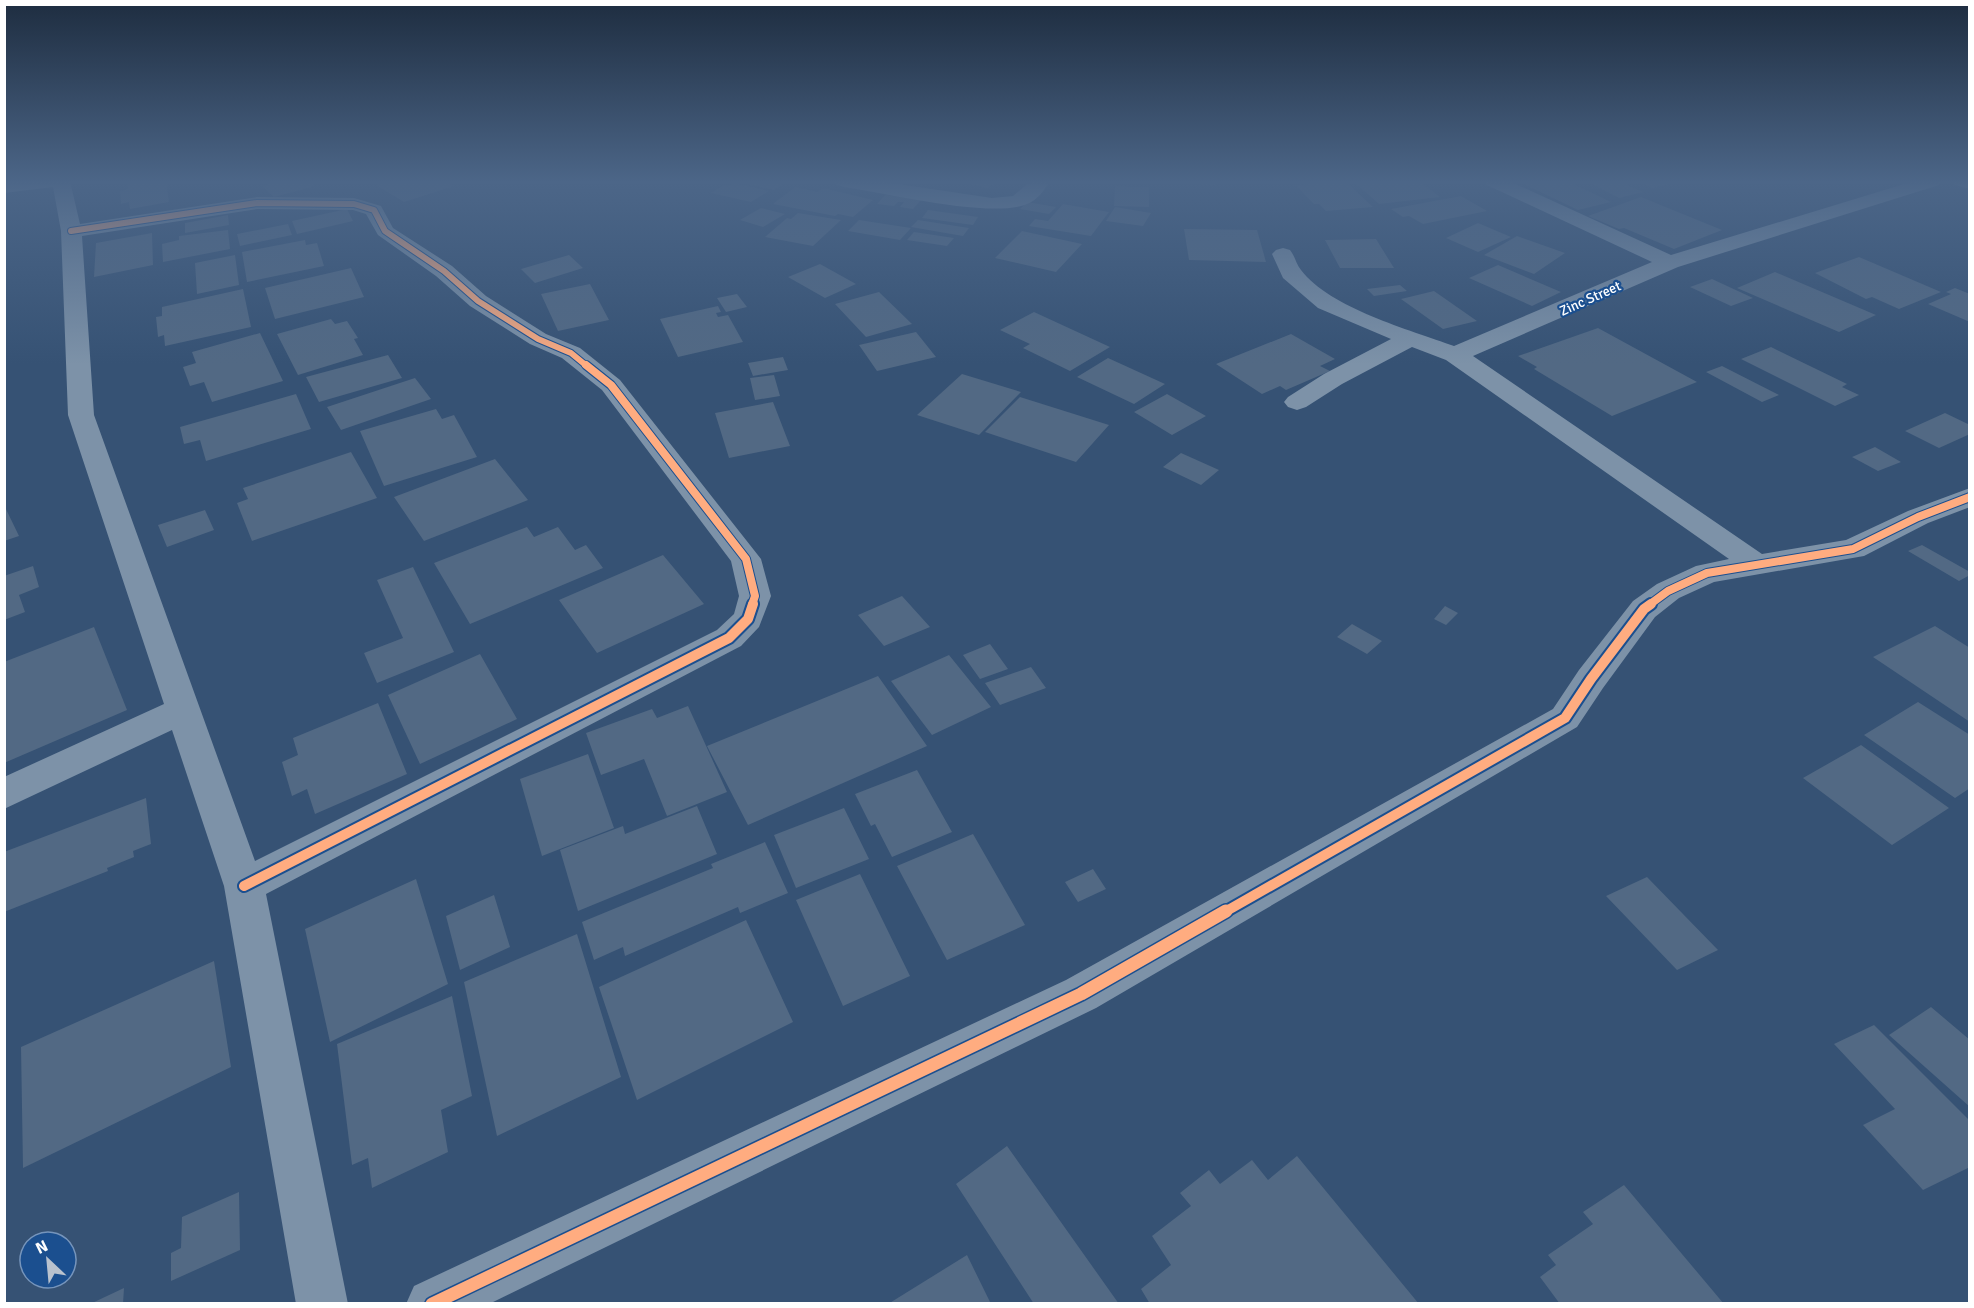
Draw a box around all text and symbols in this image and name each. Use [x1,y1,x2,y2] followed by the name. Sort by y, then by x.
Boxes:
[1557,277,1624,320] street label: Zinc Street
[18,1230,78,1290] north arrow
[32,1236,51,1259] text: N

